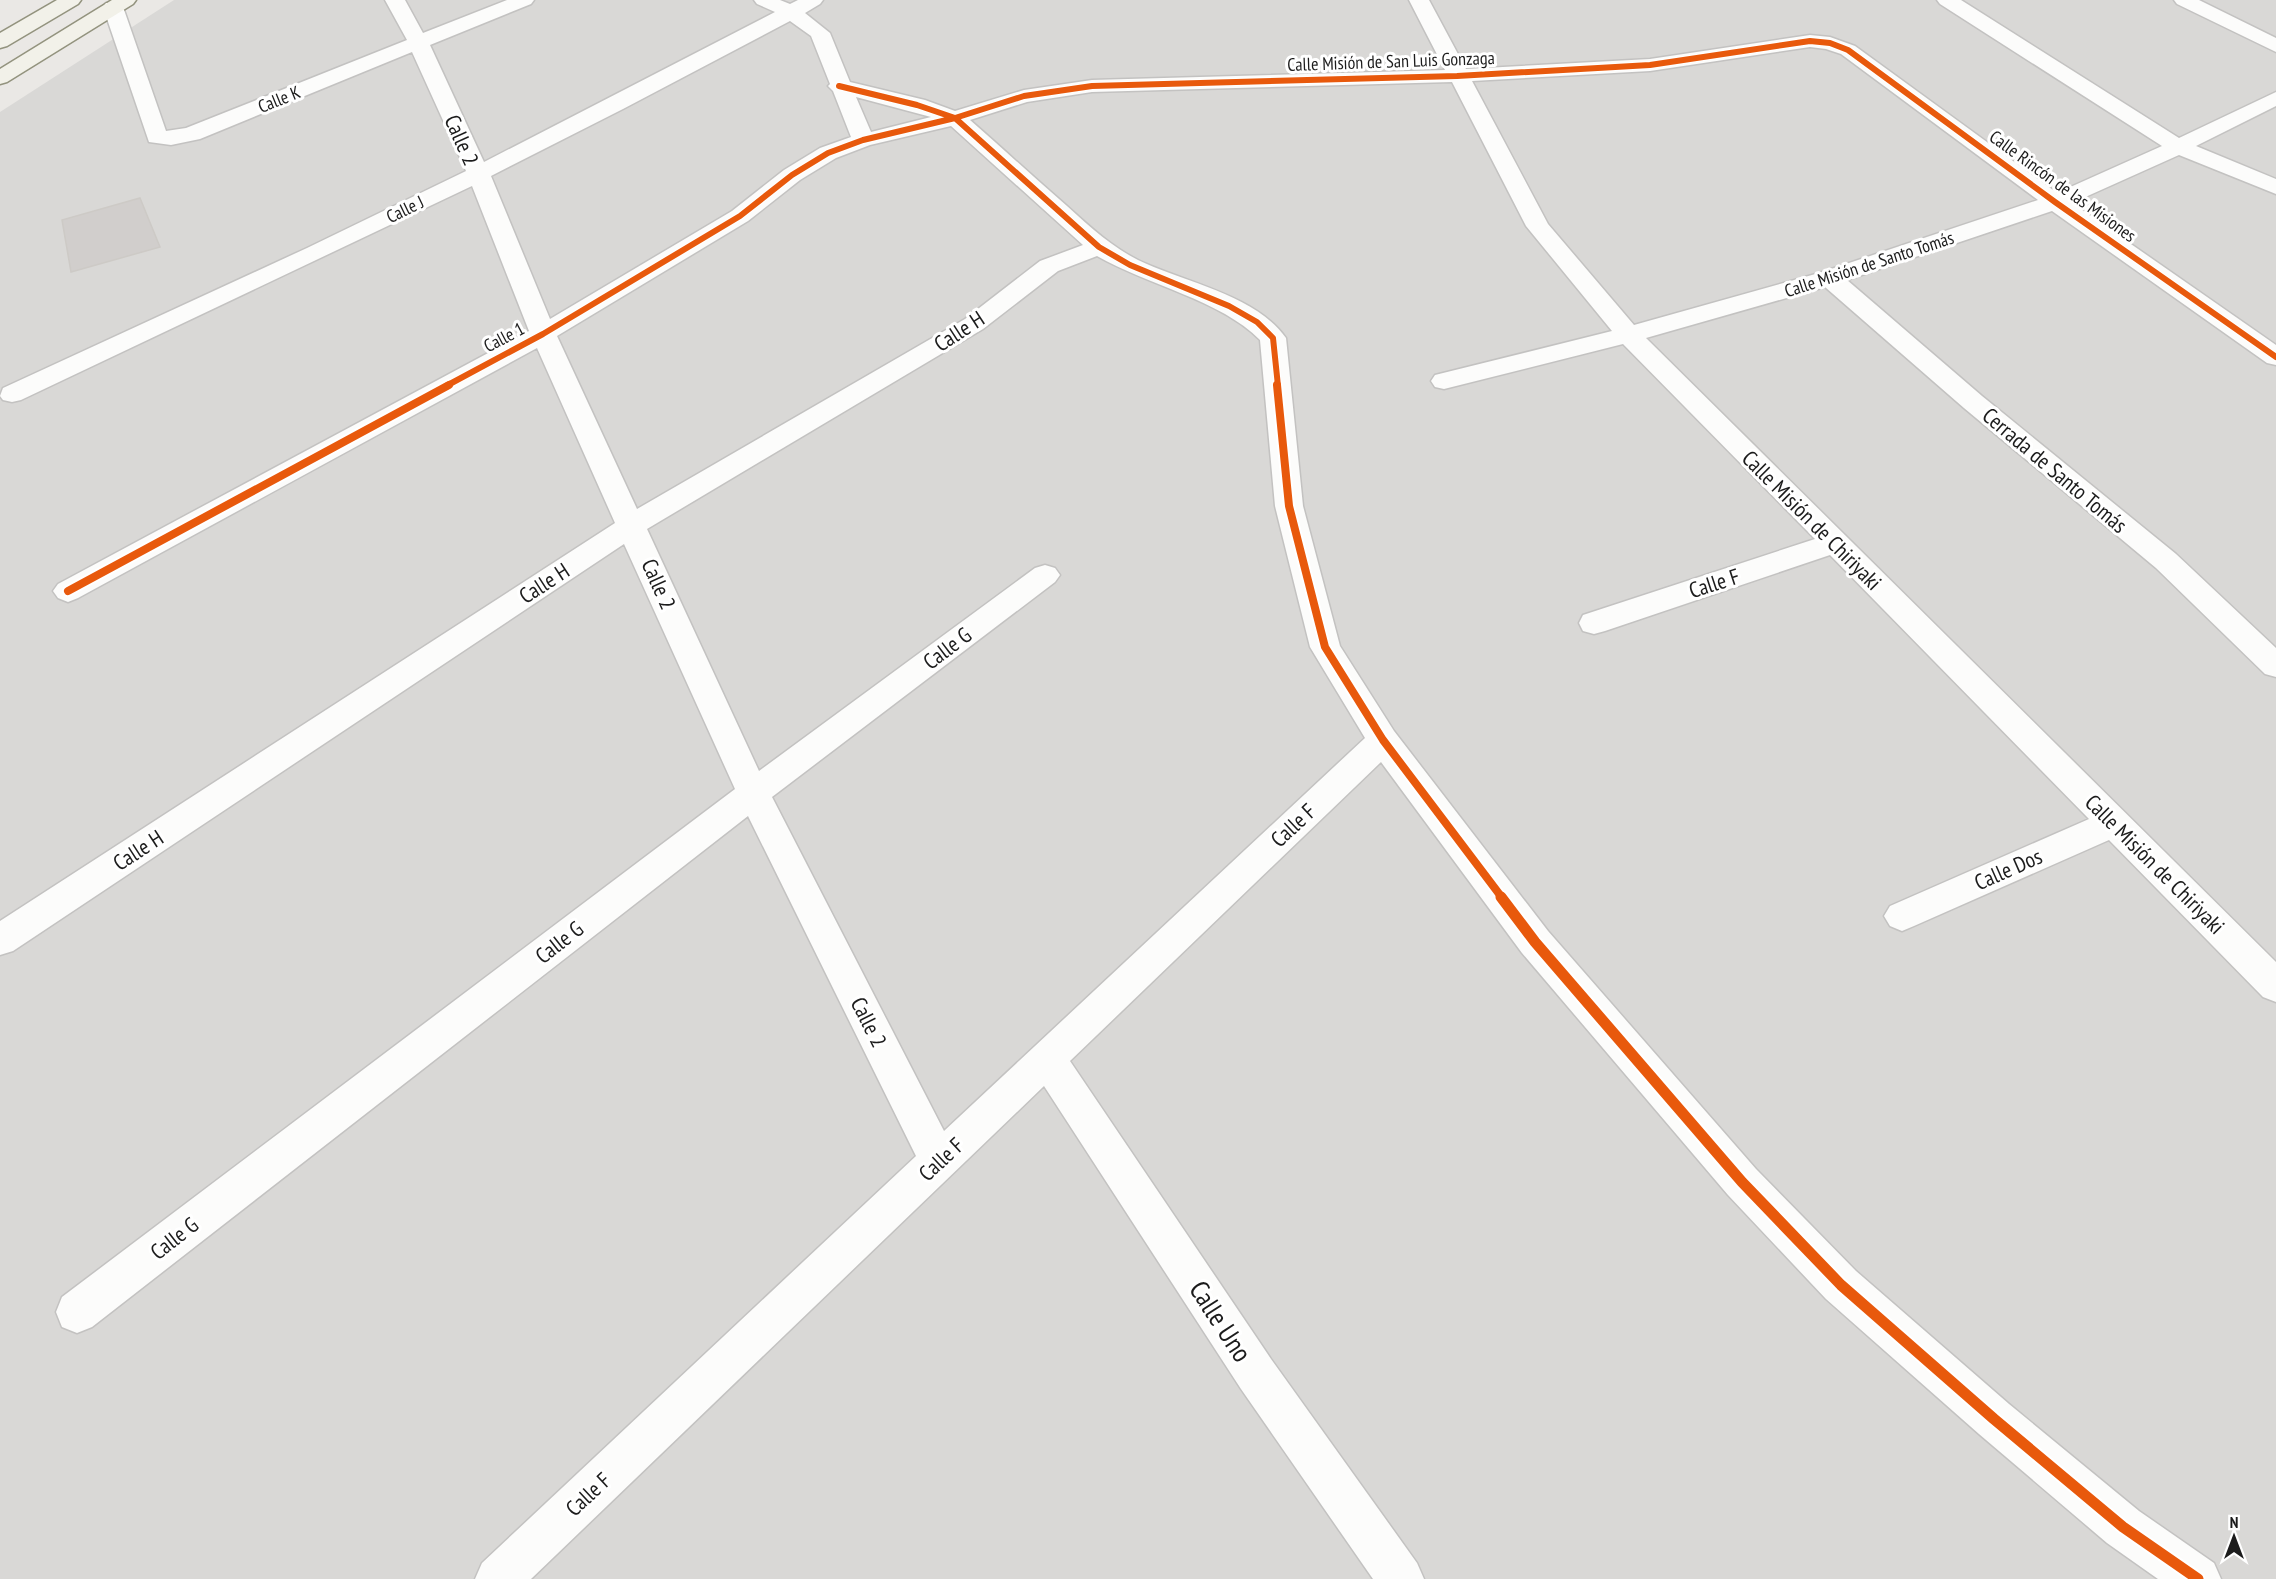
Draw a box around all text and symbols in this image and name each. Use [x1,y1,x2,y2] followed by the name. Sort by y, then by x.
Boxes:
[1287,46,1495,76] street label: Calle Misión de San Luis Gonzaga
[254,80,304,118] street label: Calle K
[439,110,485,170] street label: Calle 2
[1985,125,2141,247] street label: Calle Rincón de las Misiones
[382,190,428,228] street label: Calle J
[1782,226,1956,302] street label: Calle Misión de Santo Tomás
[929,304,989,358] street label: Calle H
[480,317,528,357] street label: Calle 1
[1977,401,2133,539] street label: Cerrada de Santo Tomás
[1736,444,1888,596] street label: Calle Misión de Chiriyaki
[636,554,682,614] street label: Calle 2
[514,556,574,610] street label: Calle H
[1685,562,1743,604] street label: Calle F
[917,621,977,675] street label: Calle G
[2079,788,2231,940] street label: Calle Misión de Chiriyaki
[1265,797,1321,853] street label: Calle F
[108,823,168,877] street label: Calle H
[1970,842,2046,896] street label: Calle Dos
[529,915,589,969] street label: Calle G
[845,992,893,1052] street label: Calle 2
[913,1131,969,1187] street label: Calle F
[144,1211,204,1265] street label: Calle G
[1182,1274,1260,1368] street label: Calle Uno
[560,1466,616,1522] street label: Calle F
[2204,1507,2264,1567] north arrow
[2230,1512,2238,1532] text: N

